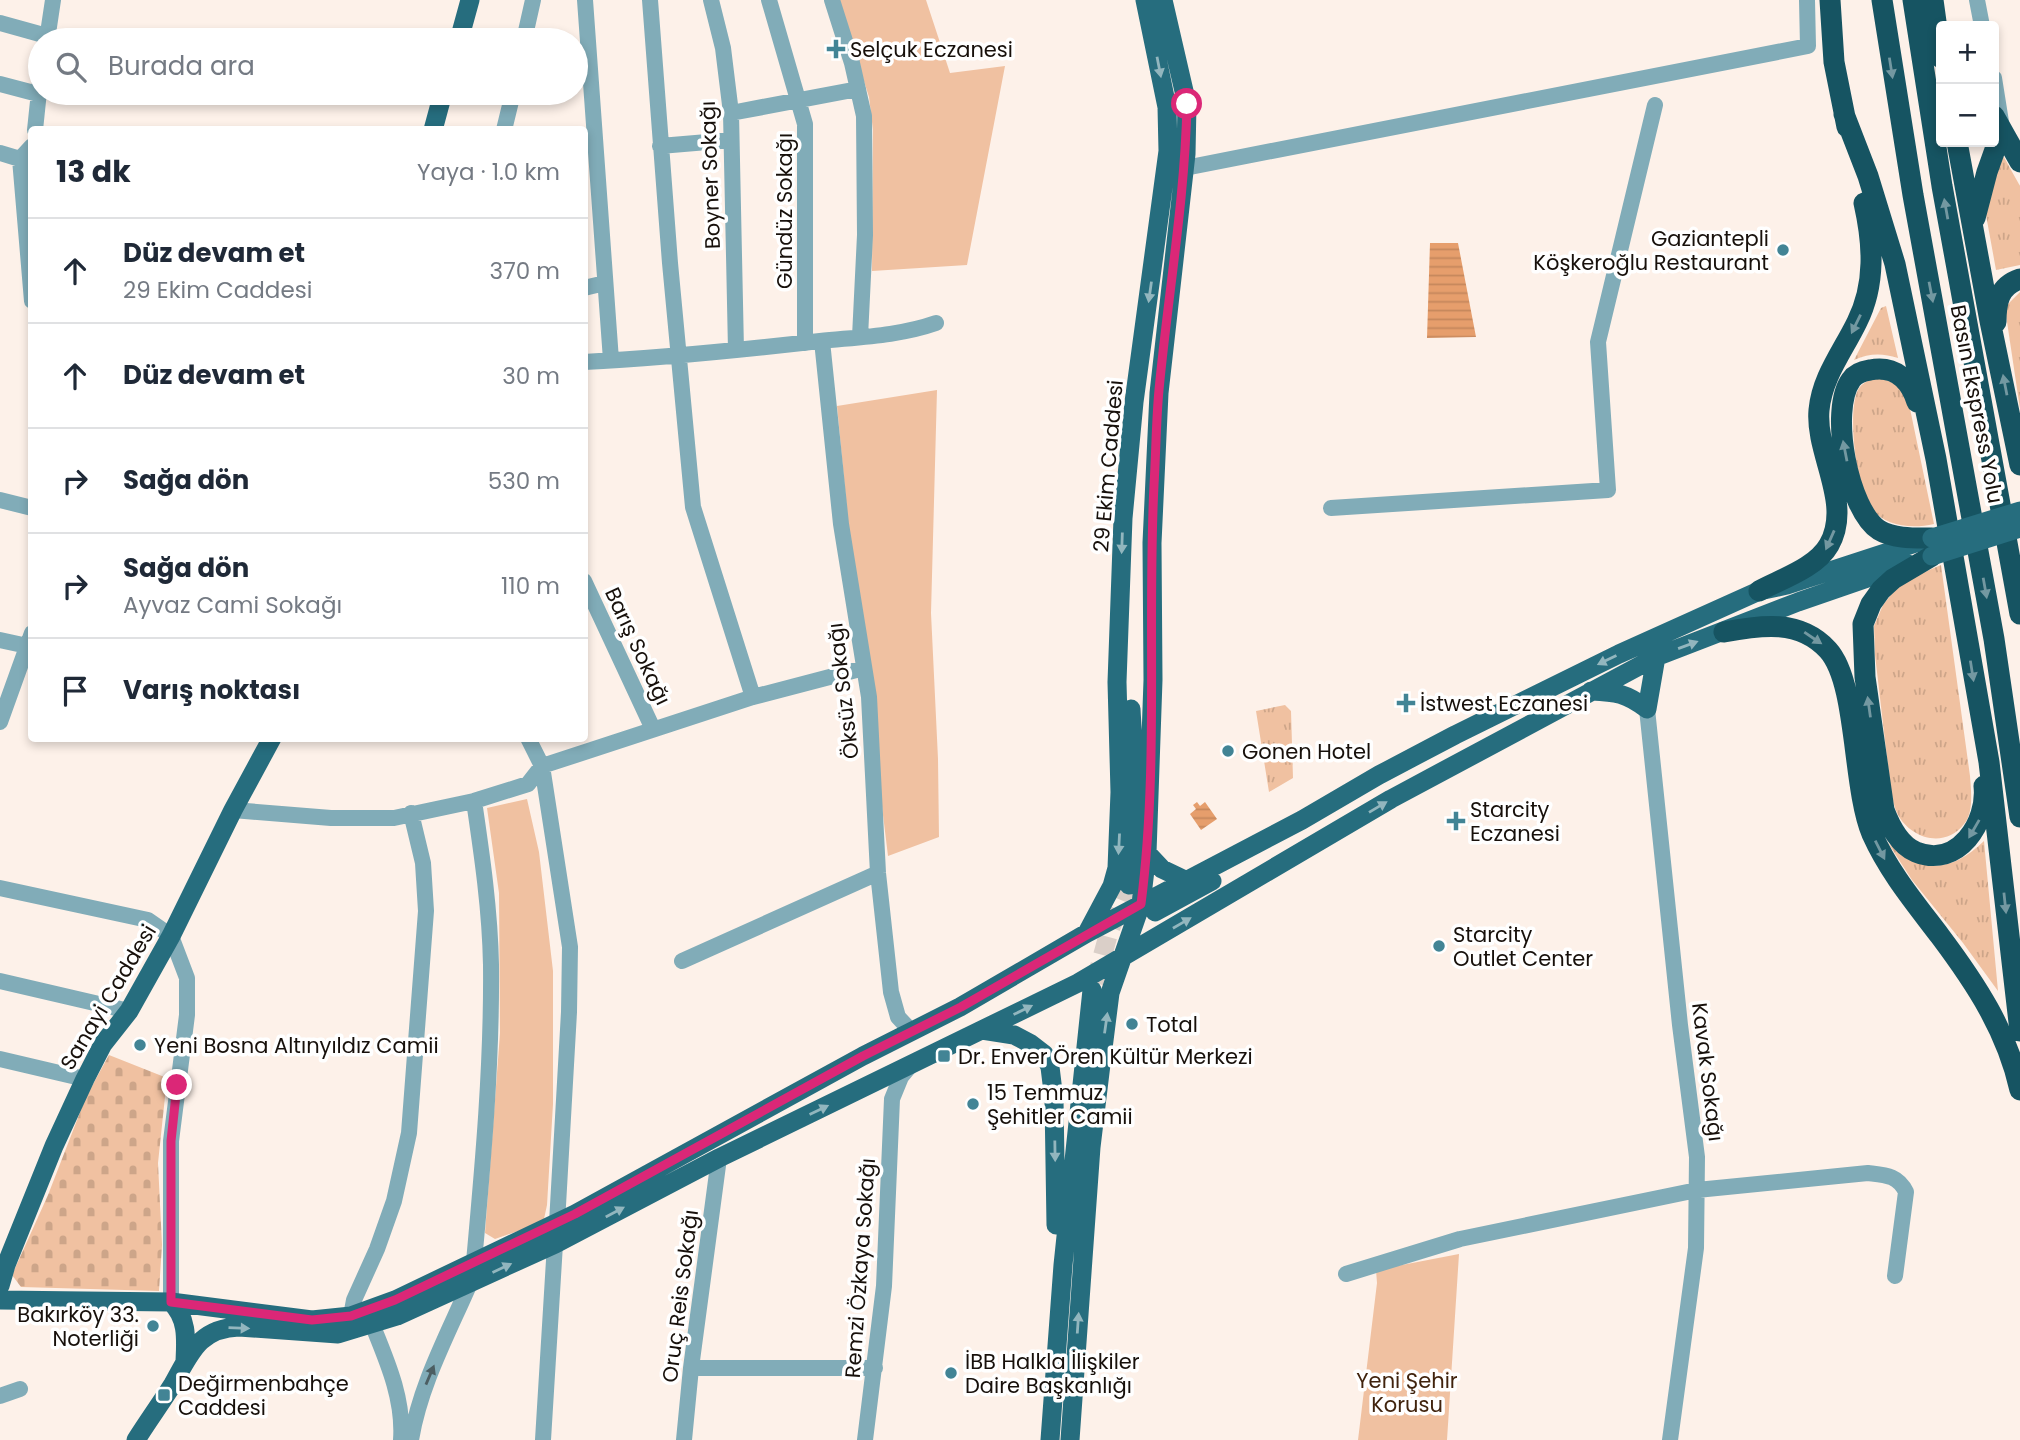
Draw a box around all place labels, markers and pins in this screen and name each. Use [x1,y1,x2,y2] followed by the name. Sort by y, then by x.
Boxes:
[850,35,1013,64] place label: Selçuk Eczanesi
[828,41,844,57] marker: Selçuk Eczanesi
[1533,224,1769,277] place label: Gaziantepli Köşkeroğlu Restaurant
[1775,242,1791,258] marker: Gaziantepli Köşkeroğlu Restaurant
[1420,689,1588,718] place label: İstwest Eczanesi
[1398,695,1414,711] marker: İstwest Eczanesi
[1242,737,1371,766] place label: Gonen Hotel
[1220,743,1236,759] marker: Gonen Hotel
[1470,795,1560,848] place label: Starcity Eczanesi
[1448,813,1464,829] marker: Starcity Eczanesi
[1453,920,1593,973] place label: Starcity Outlet Center
[1431,938,1447,954] marker: Starcity Outlet Center
[1146,1010,1198,1039] place label: Total
[1124,1016,1140,1032] marker: Total
[154,1031,439,1060] place label: Yeni Bosna Altınyıldız Camii
[132,1037,148,1053] marker: Yeni Bosna Altınyıldız Camii
[958,1042,1253,1071] place label: Dr. Enver Ören Kültür Merkezi
[936,1048,952,1064] marker: Dr. Enver Ören Kültür Merkezi
[987,1078,1133,1131] place label: 15 Temmuz Şehitler Camii
[965,1096,981,1112] marker: 15 Temmuz Şehitler Camii
[17,1300,139,1353] place label: Bakırköy 33. Noterliği
[145,1318,161,1334] marker: Bakırköy 33. Noterliği
[965,1347,1140,1400] place label: İBB Halkla İlişkiler Daire Başkanlığı
[943,1365,959,1381] marker: İBB Halkla İlişkiler Daire Başkanlığı
[178,1369,349,1422] place label: Değirmenbahçe Caddesi
[156,1387,172,1403] marker: Değirmenbahçe Caddesi

